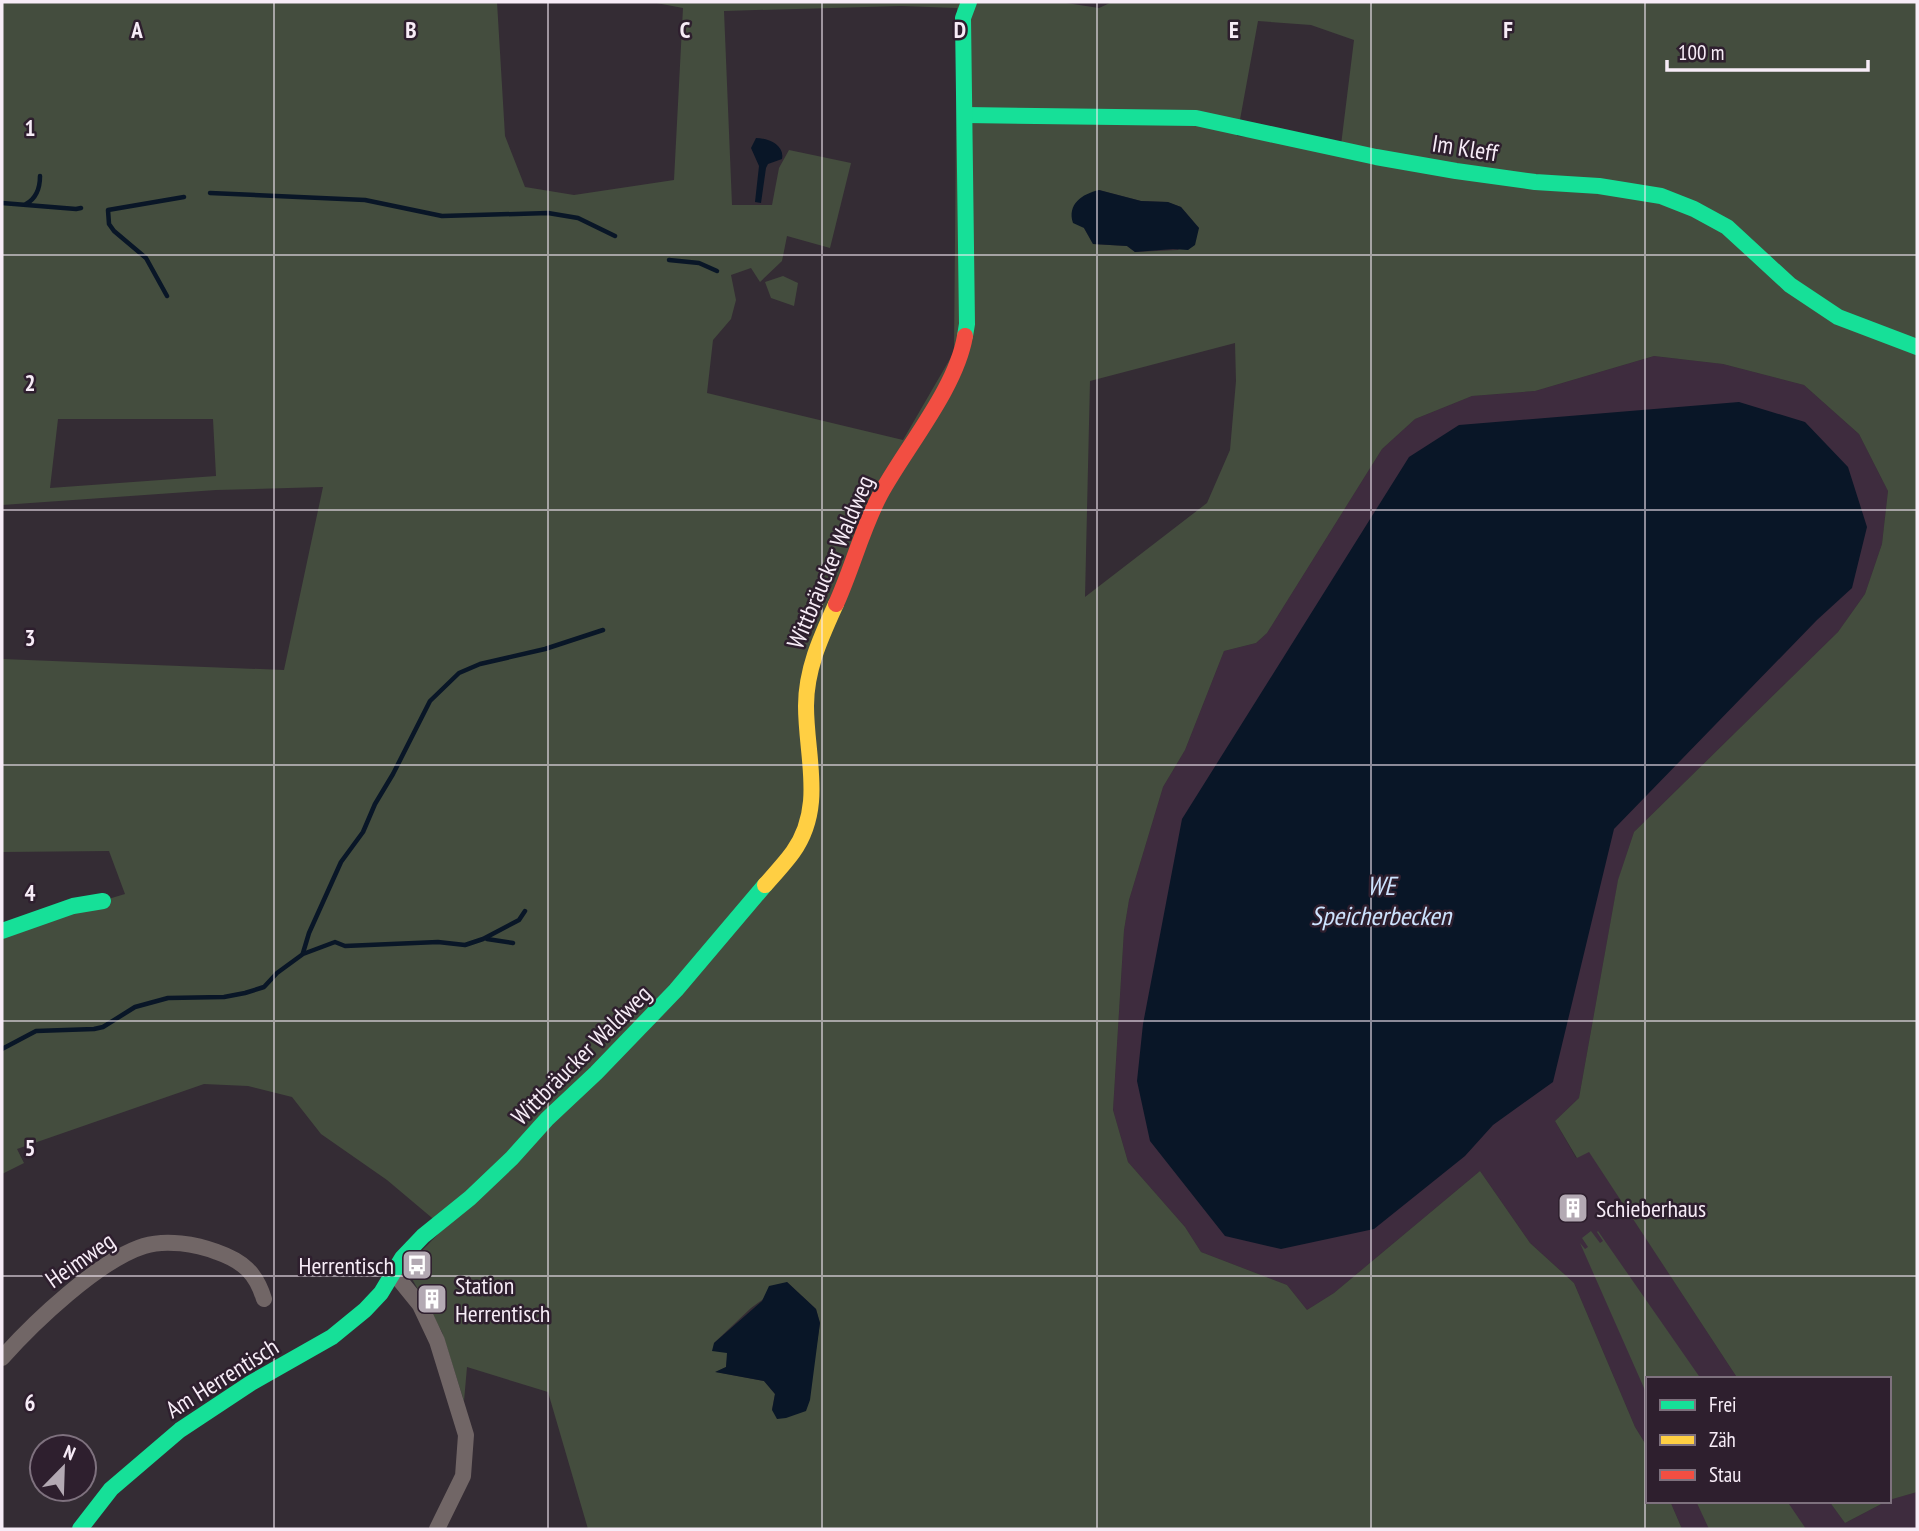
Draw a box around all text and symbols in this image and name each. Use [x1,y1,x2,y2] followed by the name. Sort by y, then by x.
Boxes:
[130,15,143,44] text: A
[405,15,417,44] text: B
[680,15,691,44] text: C
[954,15,966,44] text: D
[1229,15,1239,44] text: E
[1503,15,1513,44] text: F
[1667,28,1868,72] scale bar
[1678,39,1724,66] text: 100 m
[25,113,36,142] text: 1
[1430,128,1501,169] street label: Im Kleff
[25,368,36,397] text: 2
[780,471,880,653] street label: Wittbräucker Waldweg
[25,623,36,652] text: 3
[1311,869,1453,932] water label: WE Speicherbecken
[25,878,36,907] text: 4
[505,979,657,1131] street label: Wittbräucker Waldweg
[25,1133,36,1162] text: 5
[1556,1191,1590,1225] building icon: Schieberhaus
[1596,1193,1706,1224] place label: Schieberhaus
[39,1225,121,1295] street label: Heimweg
[400,1248,434,1282] bus stop icon: Herrentisch
[299,1250,394,1281] place label: Herrentisch
[455,1270,550,1329] place label: Station Herrentisch
[415,1282,449,1316] building icon: Station Herrentisch
[160,1331,284,1425] street label: Am Herrentisch
[1646,1377,1891,1503] legend
[25,1388,36,1417] text: 6
[1709,1391,1737,1418] text: Frei
[1709,1426,1736,1453] text: Zäh
[28,1433,98,1503] north arrow
[60,1439,79,1465] text: N
[1709,1461,1741,1488] text: Stau

